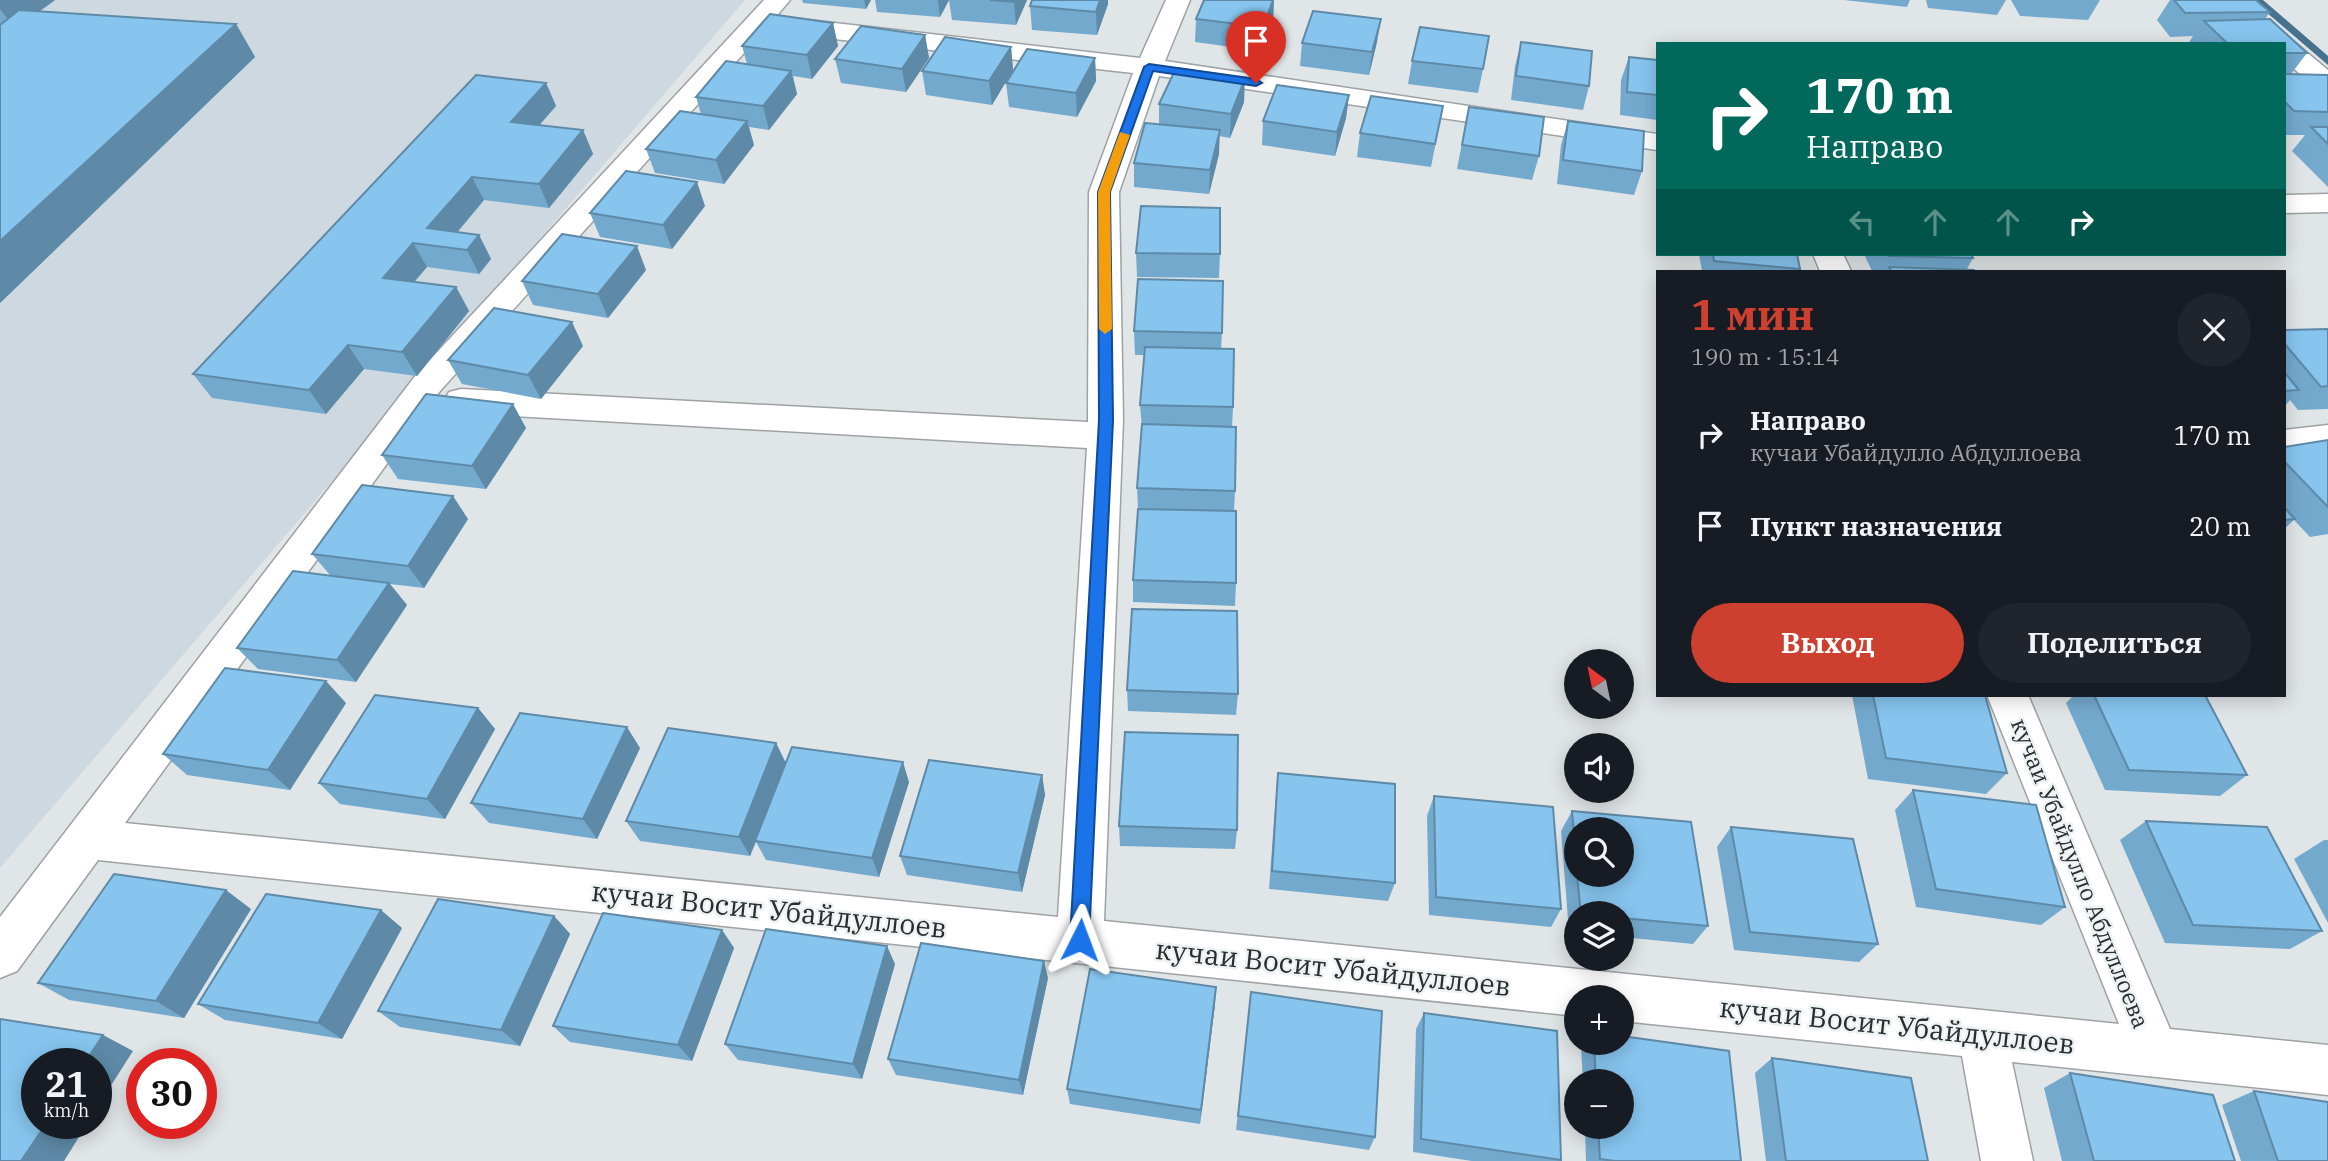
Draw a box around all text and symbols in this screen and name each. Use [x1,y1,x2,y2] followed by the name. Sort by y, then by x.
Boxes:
[1226,11,1286,83] pin
[1237,22,1275,60] icon: arrive
[1806,63,1953,126] text: 170 m
[1691,70,1782,161] icon: right
[1806,125,1943,167] text: Направо
[1843,203,1881,241] icon: left
[1916,203,1954,241] icon: ahead
[1989,203,2027,241] icon: ahead
[2062,203,2100,241] icon: right
[1691,287,1814,342] text: 1 мин
[2177,293,2251,367] button: close
[1691,341,1840,371] text: 190 m · 15:14
[1750,403,1866,437] text: Направо
[1691,416,1729,454] icon: right
[2173,418,2251,452] text: 170 m
[1750,437,2082,467] text: кучаи Убайдулло Абдуллоева
[1691,507,1729,545] icon: arrive
[1750,509,2002,543] text: Пункт назначения
[2189,509,2251,543] text: 20 m
[1691,603,1964,683] button: Выход
[1978,603,2251,683] button: Поделиться
[1564,649,1634,719] north arrow
[1564,649,1634,1139] map controls
[2005,714,2157,1032] street label: кучаи Убайдулло Абдуллоева
[1564,733,1634,803] button: sound
[1564,817,1634,887] button: search
[590,872,948,946] street label: кучаи Восит Убайдуллоев
[1564,901,1634,971] button: layers
[1043,903,1117,977] position arrow
[1154,930,1512,1004] street label: кучаи Восит Убайдуллоев
[1564,985,1634,1055] button: +
[1718,988,2076,1062] street label: кучаи Восит Убайдуллоев
[126,1048,217,1139] speed limit sign: 30
[45,1061,88,1107] text: 21
[1564,1069,1634,1139] button: −
[44,1099,89,1122] text: km/h

